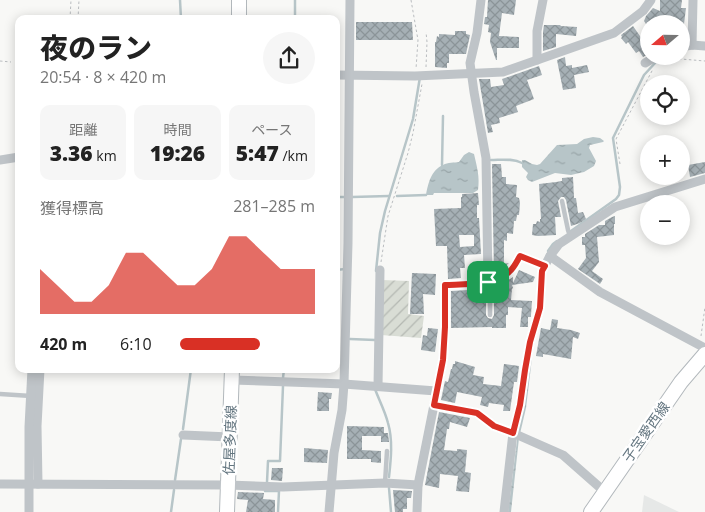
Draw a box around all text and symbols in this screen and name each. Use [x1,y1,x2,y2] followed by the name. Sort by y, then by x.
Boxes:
[640,15,690,65] north arrow
[640,15,690,245] map controls
[40,28,152,66] text: 夜のラン
[263,32,315,84] button: share
[40,66,166,88] text: 20:54 · 8 × 420 m
[640,75,690,125] button: locate
[69,120,97,139] text: 距離
[163,120,191,139] text: 時間
[251,120,292,139] text: ペース
[640,135,690,185] button: +
[50,139,93,167] text: 3.36
[150,139,205,167] text: 19:26
[236,139,279,167] text: 5:47
[93,146,117,165] text: km
[279,146,308,165] text: /km
[233,195,315,217] text: 281–285 m
[640,195,690,245] button: −
[40,197,104,219] text: 獲得標高
[467,261,509,303] pin
[474,268,502,296] icon: arrive
[40,333,87,355] text: 420 m
[120,333,152,355] text: 6:10
[618,398,673,466] street label: 子宝愛西線
[219,405,240,475] street label: 佐屋多度線

